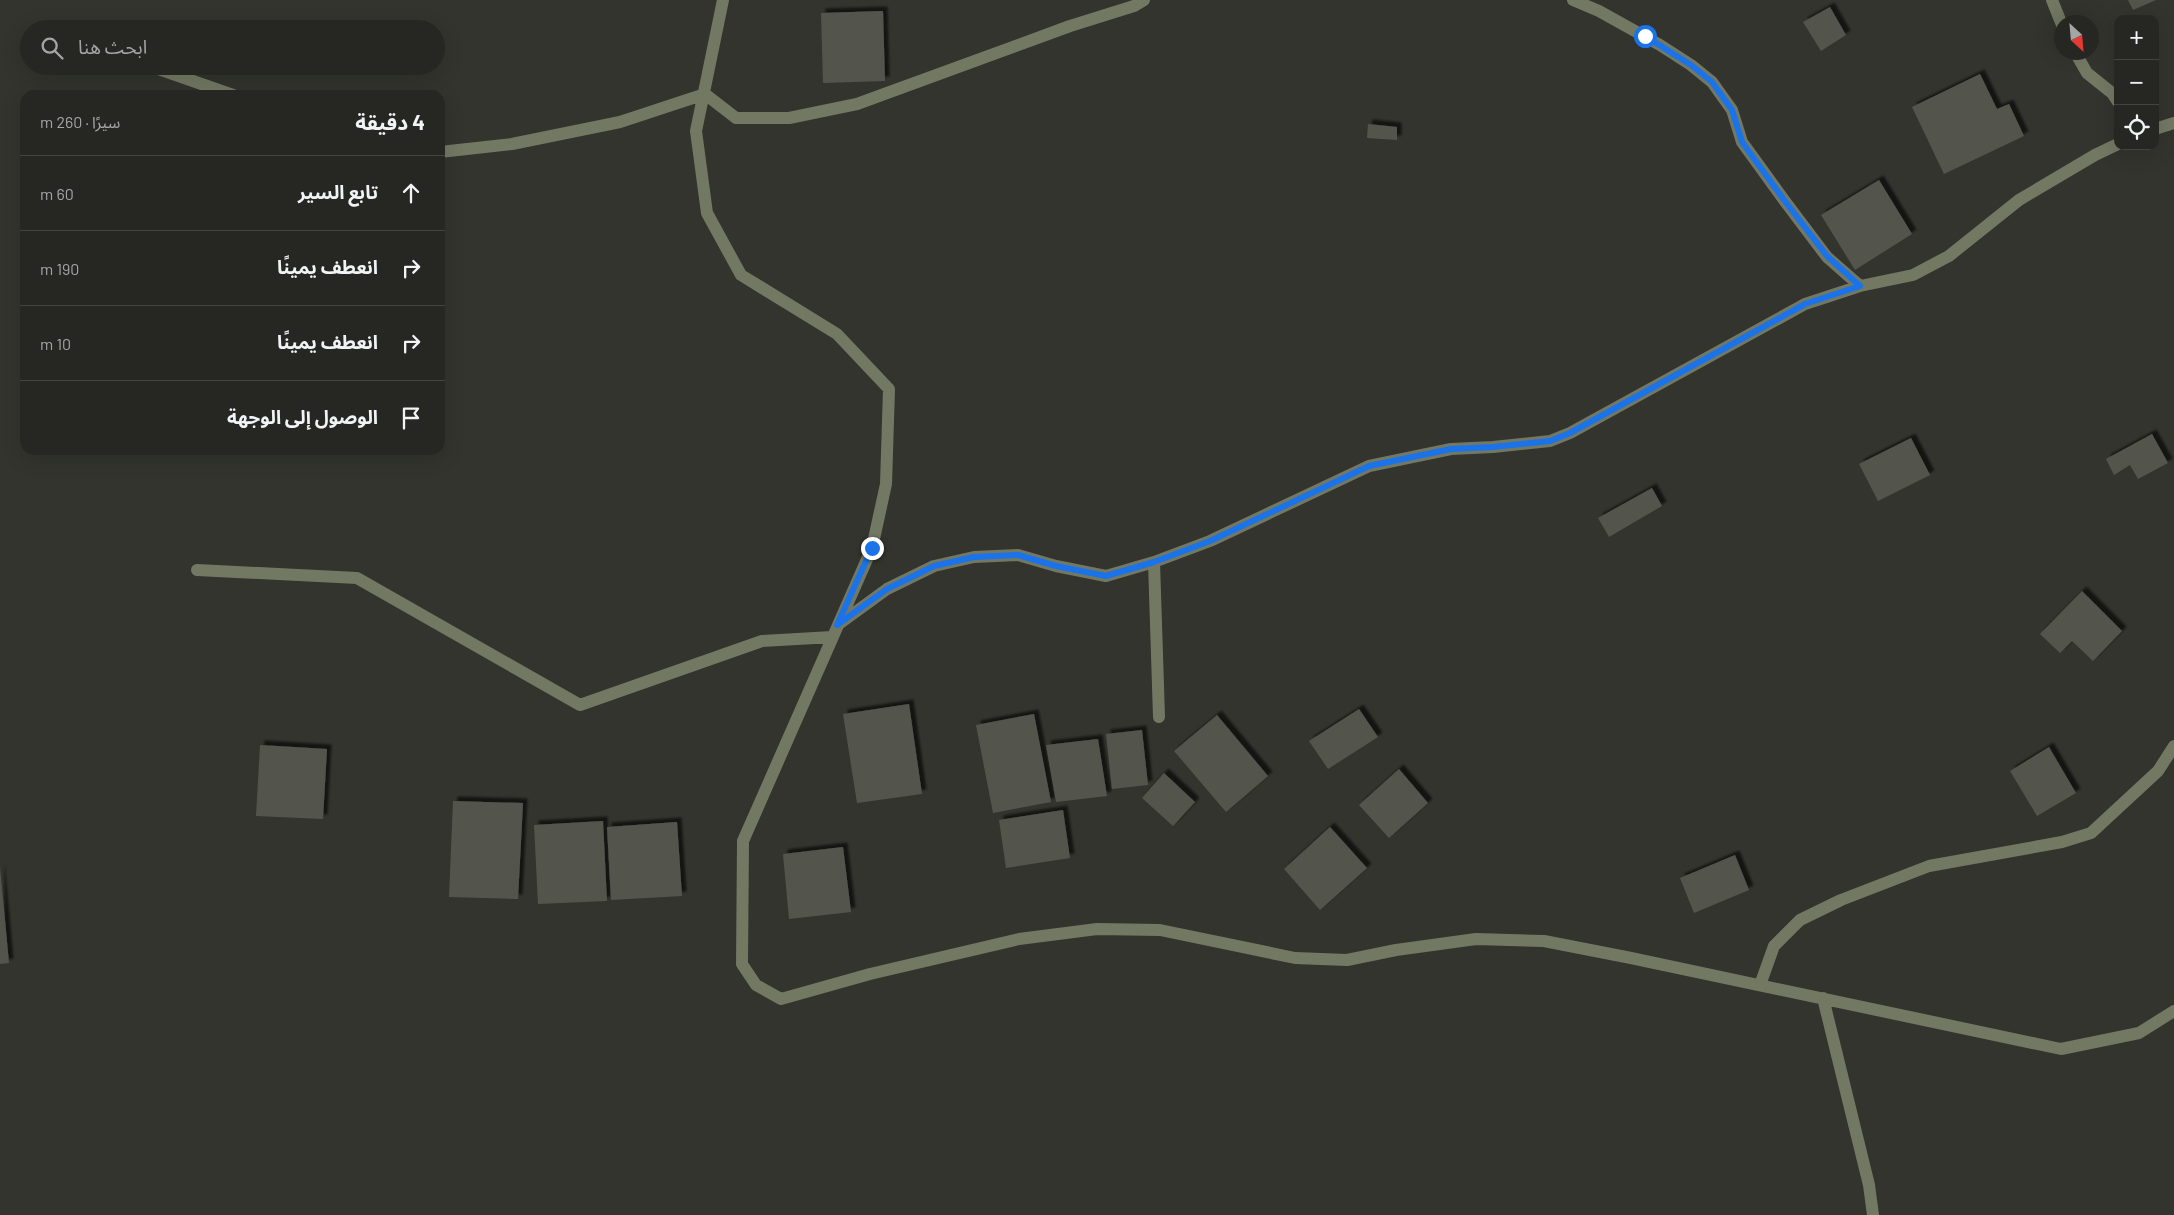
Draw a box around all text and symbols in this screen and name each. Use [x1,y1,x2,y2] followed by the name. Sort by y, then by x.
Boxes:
[2054,15,2099,60] north arrow
[2114,15,2159,150] map controls
[2114,15,2159,60] button: +
[20,20,445,75] search box
[1634,25,1657,48] route start
[38,34,66,62] icon: search
[78,35,147,58] text: ابحث هنا
[2114,60,2159,105] button: −
[2114,105,2159,150] button: locate
[355,109,425,134] text: 4 دقيقة
[40,112,120,131] text: سيرًا · 260 m
[397,179,425,207] icon: ahead
[298,180,378,203] text: تابع السير
[40,184,74,203] text: 60 m
[397,254,425,282] icon: right
[277,255,378,278] text: انعطف يمينًا
[40,259,79,278] text: 190 m
[397,329,425,357] icon: right
[277,330,378,353] text: انعطف يمينًا
[40,334,71,353] text: 10 m
[397,404,425,432] icon: arrive
[227,405,378,428] text: الوصول إلى الوجهة
[861,537,884,560] route end

